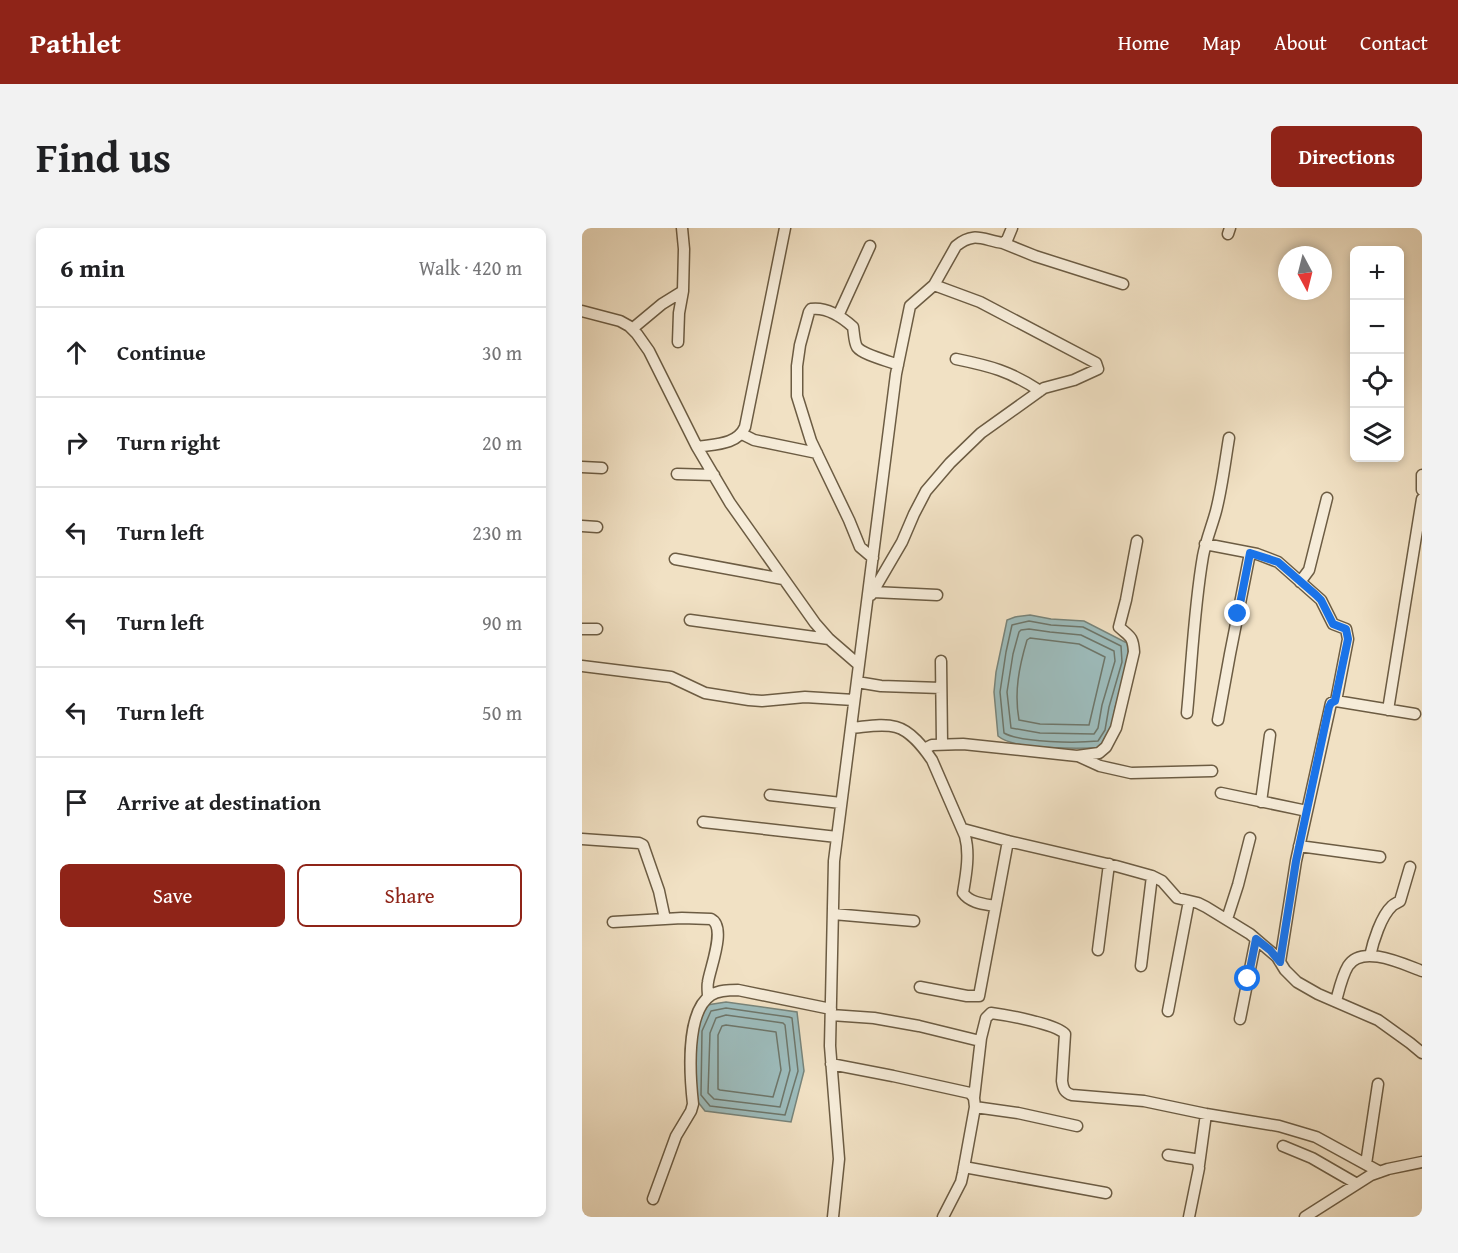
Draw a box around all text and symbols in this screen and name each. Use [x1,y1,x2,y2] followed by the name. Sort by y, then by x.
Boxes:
[30,22,121,63] text: Pathlet
[1118,27,1169,58] text: Home
[1202,27,1241,58] text: Map
[1274,27,1327,58] text: About
[1360,27,1428,58] text: Contact
[36,126,171,187] text: Find us
[1271,126,1422,187] button: Directions
[1278,246,1332,300] north arrow
[1350,246,1404,462] map controls
[1350,246,1404,300] button: +
[60,248,125,287] text: 6 min
[419,253,522,282] text: Walk · 420 m
[1350,300,1404,354] button: −
[60,336,93,369] icon: ahead
[117,336,206,368] text: Continue
[482,338,522,367] text: 30 m
[1350,354,1404,408] button: locate
[1350,408,1404,462] button: layers
[60,426,93,459] icon: right
[117,426,220,458] text: Turn right
[482,428,522,457] text: 20 m
[60,516,93,549] icon: left
[117,516,204,548] text: Turn left
[472,518,522,547] text: 230 m
[1224,600,1250,626] route end
[60,606,93,639] icon: left
[117,606,204,638] text: Turn left
[482,608,522,637] text: 90 m
[60,696,93,729] icon: left
[117,696,204,728] text: Turn left
[482,698,522,727] text: 50 m
[60,786,93,819] icon: arrive
[117,786,321,818] text: Arrive at destination
[60,864,285,927] button: Save
[297,864,522,927] button: Share
[1234,965,1260,991] route start

